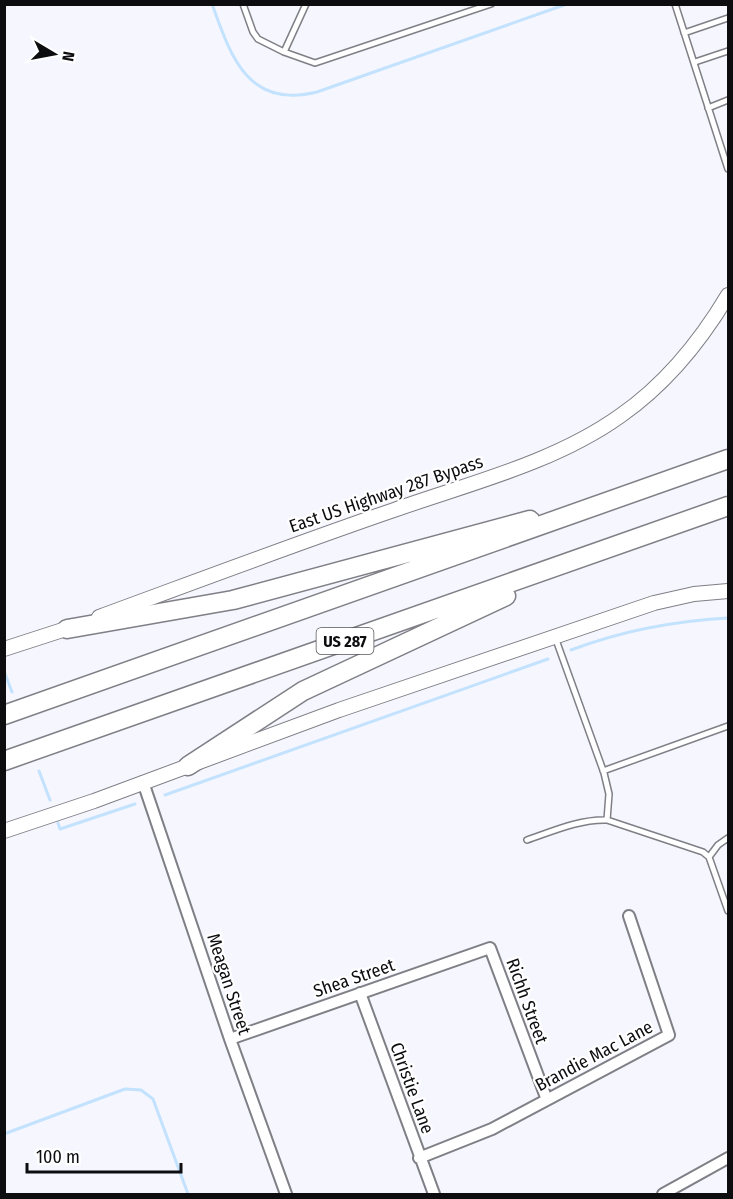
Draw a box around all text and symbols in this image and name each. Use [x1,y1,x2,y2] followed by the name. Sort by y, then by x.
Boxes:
[24,24,84,84] north arrow
[58,50,78,63] text: N
[286,450,486,538] street label: East US Highway 287 Bypass
[316,628,374,654] road number: US 287
[202,931,256,1037] street label: Meagan Street
[310,954,398,1002] street label: Shea Street
[501,955,553,1047] street label: Richh Street
[532,1016,657,1096] street label: Brandie Mac Lane
[385,1039,439,1137] street label: Christie Lane
[27,1136,182,1174] scale bar
[36,1146,80,1168] text: 100 m

